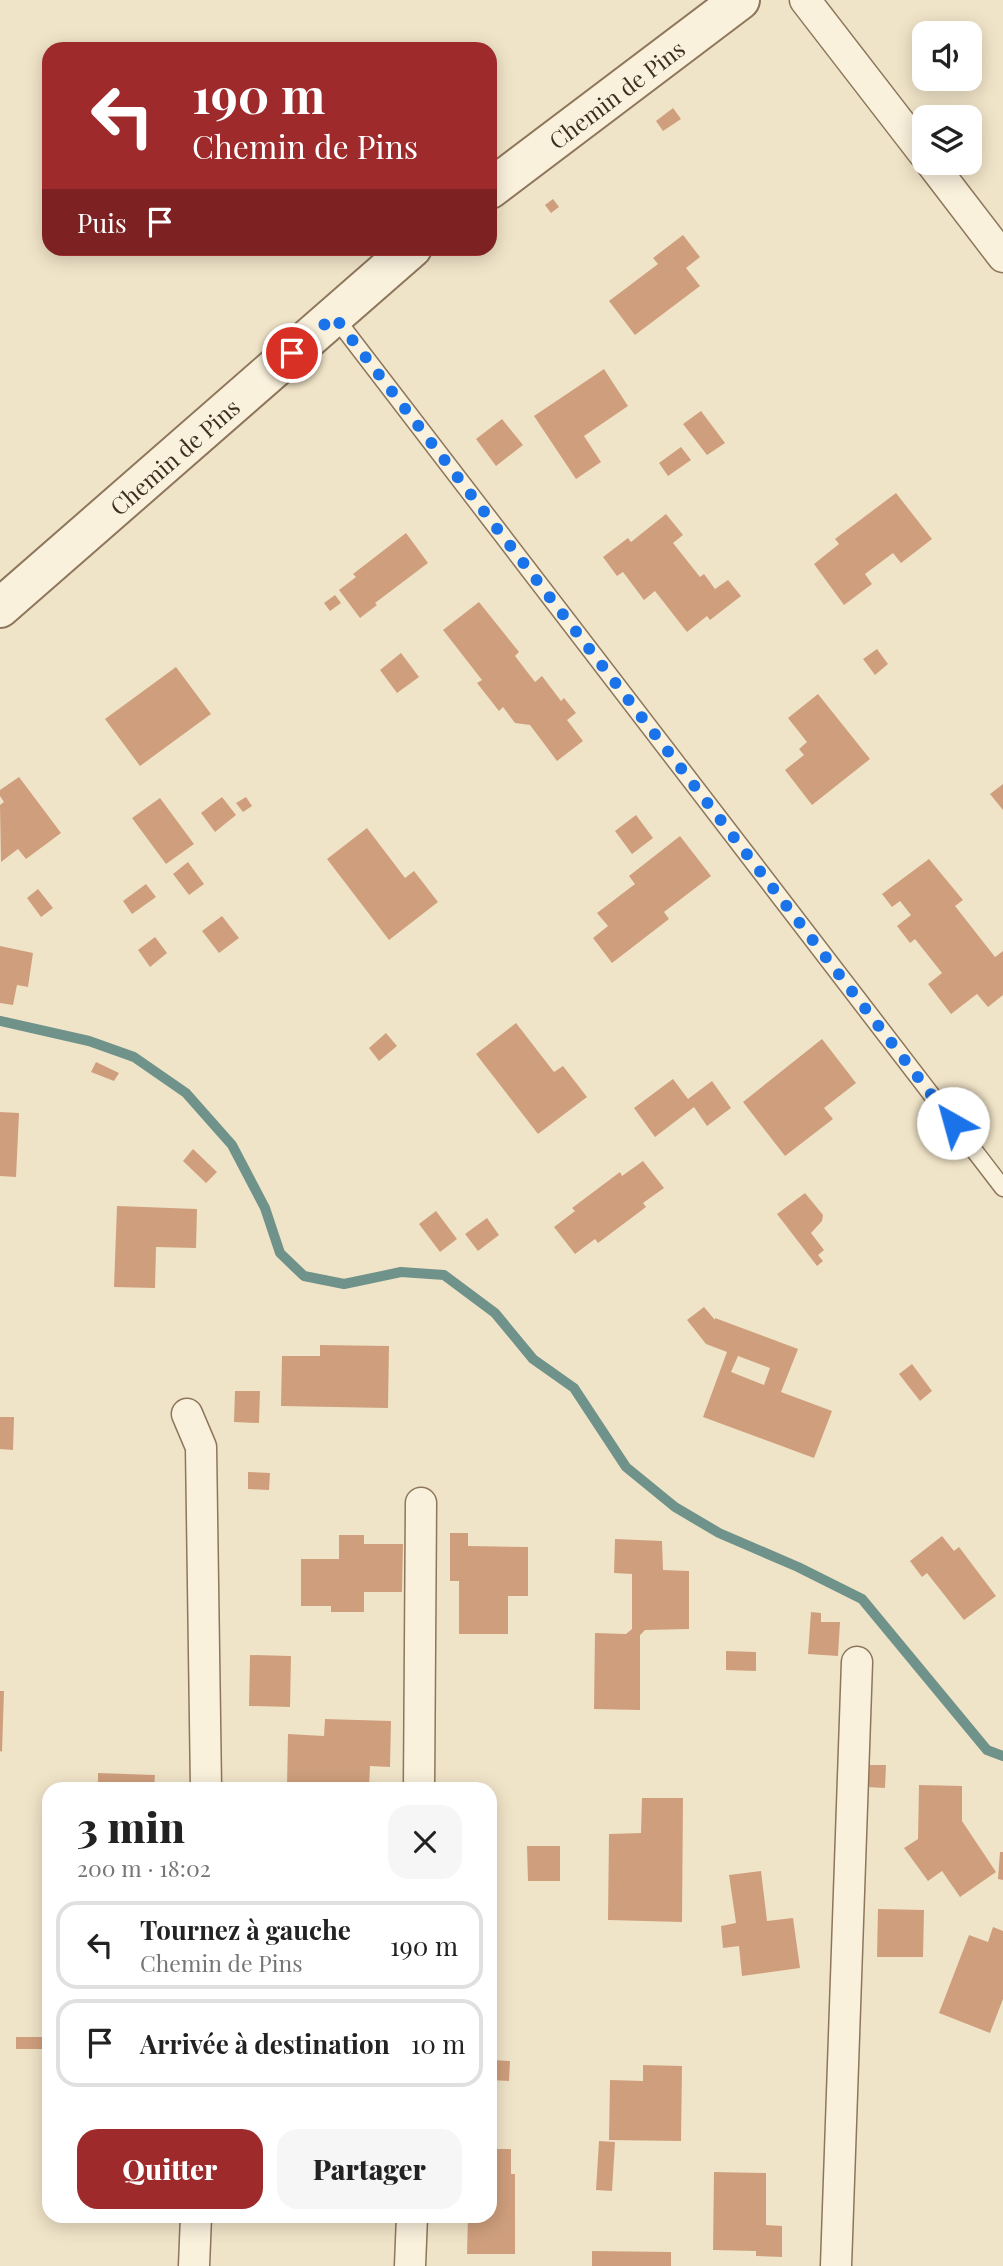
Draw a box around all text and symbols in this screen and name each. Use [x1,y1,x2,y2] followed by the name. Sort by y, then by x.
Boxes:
[912,21,982,175] map controls
[912,21,982,91] button: sound
[542,32,690,155] street label: Chemin de Pins
[192,61,325,126] text: 190 m
[77,70,168,161] icon: left
[912,105,982,175] button: layers
[192,124,418,167] text: Chemin de Pins
[141,203,179,241] icon: arrive
[77,205,127,240] text: Puis
[262,323,322,383] pin
[273,334,311,372] icon: arrive
[103,391,245,521] street label: Chemin de Pins
[916,1086,990,1160] position arrow
[77,1798,185,1854] text: 3 min
[388,1805,462,1879] button: close
[77,1852,211,1883] text: 200 m · 18:02
[140,1912,351,1947] text: Tournez à gauche
[81,1926,119,1964] icon: left
[390,1928,458,1963] text: 190 m
[140,1947,303,1978] text: Chemin de Pins
[81,2024,119,2062] icon: arrive
[140,2026,390,2061] text: Arrivée à destination
[411,2026,465,2061] text: 10 m
[77,2129,263,2209] button: Quitter
[277,2129,462,2209] button: Partager

